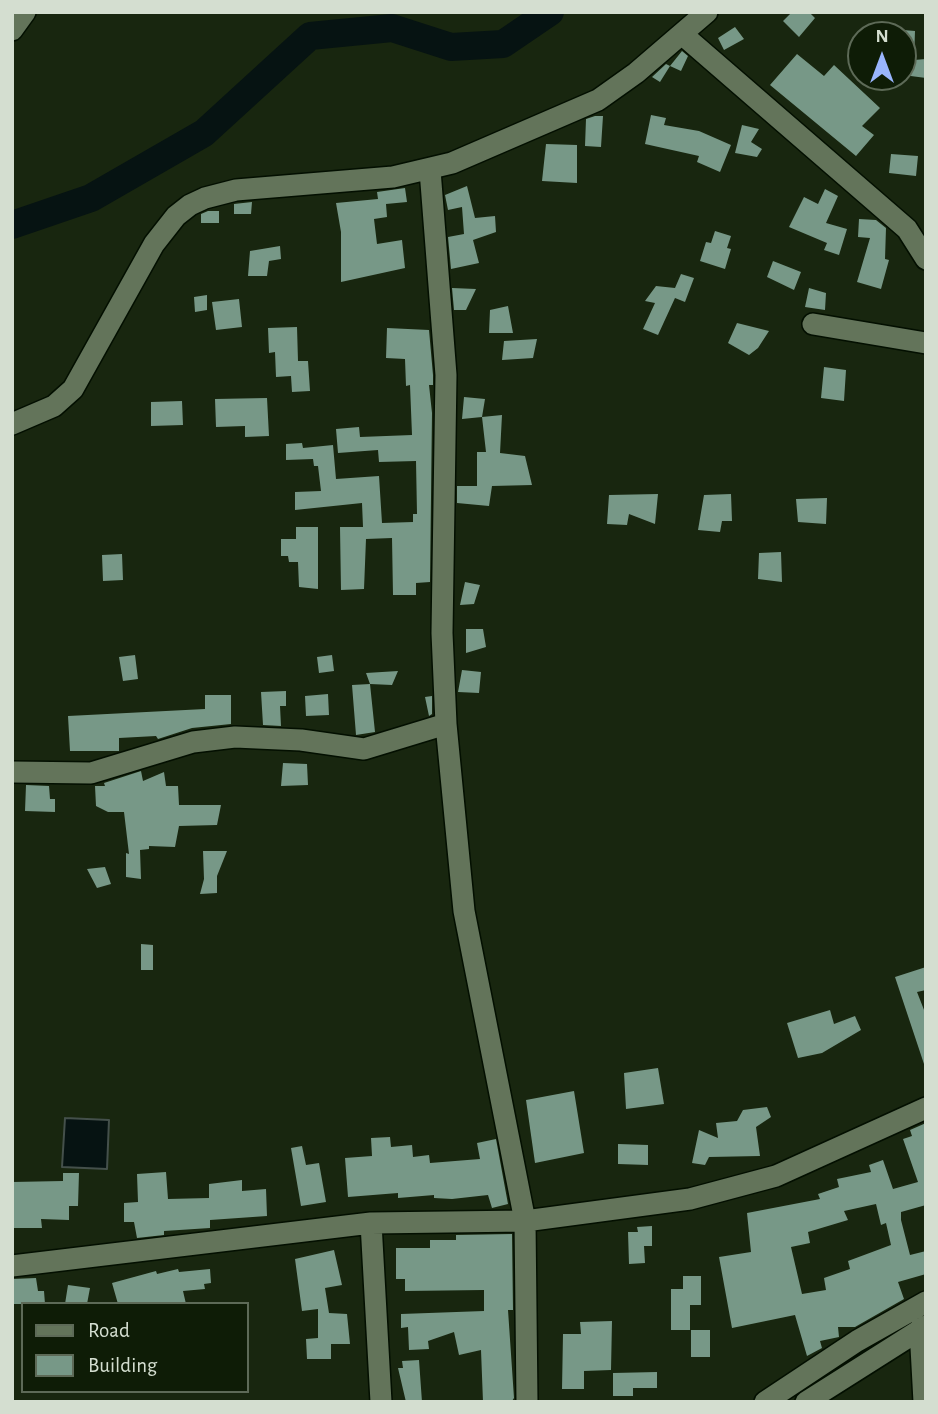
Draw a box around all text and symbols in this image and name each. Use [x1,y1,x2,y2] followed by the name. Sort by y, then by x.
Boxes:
[847,21,917,91] north arrow
[875,27,889,46] text: N
[21,1302,248,1393] legend
[88,1320,130,1341] text: Road
[88,1355,157,1376] text: Building

